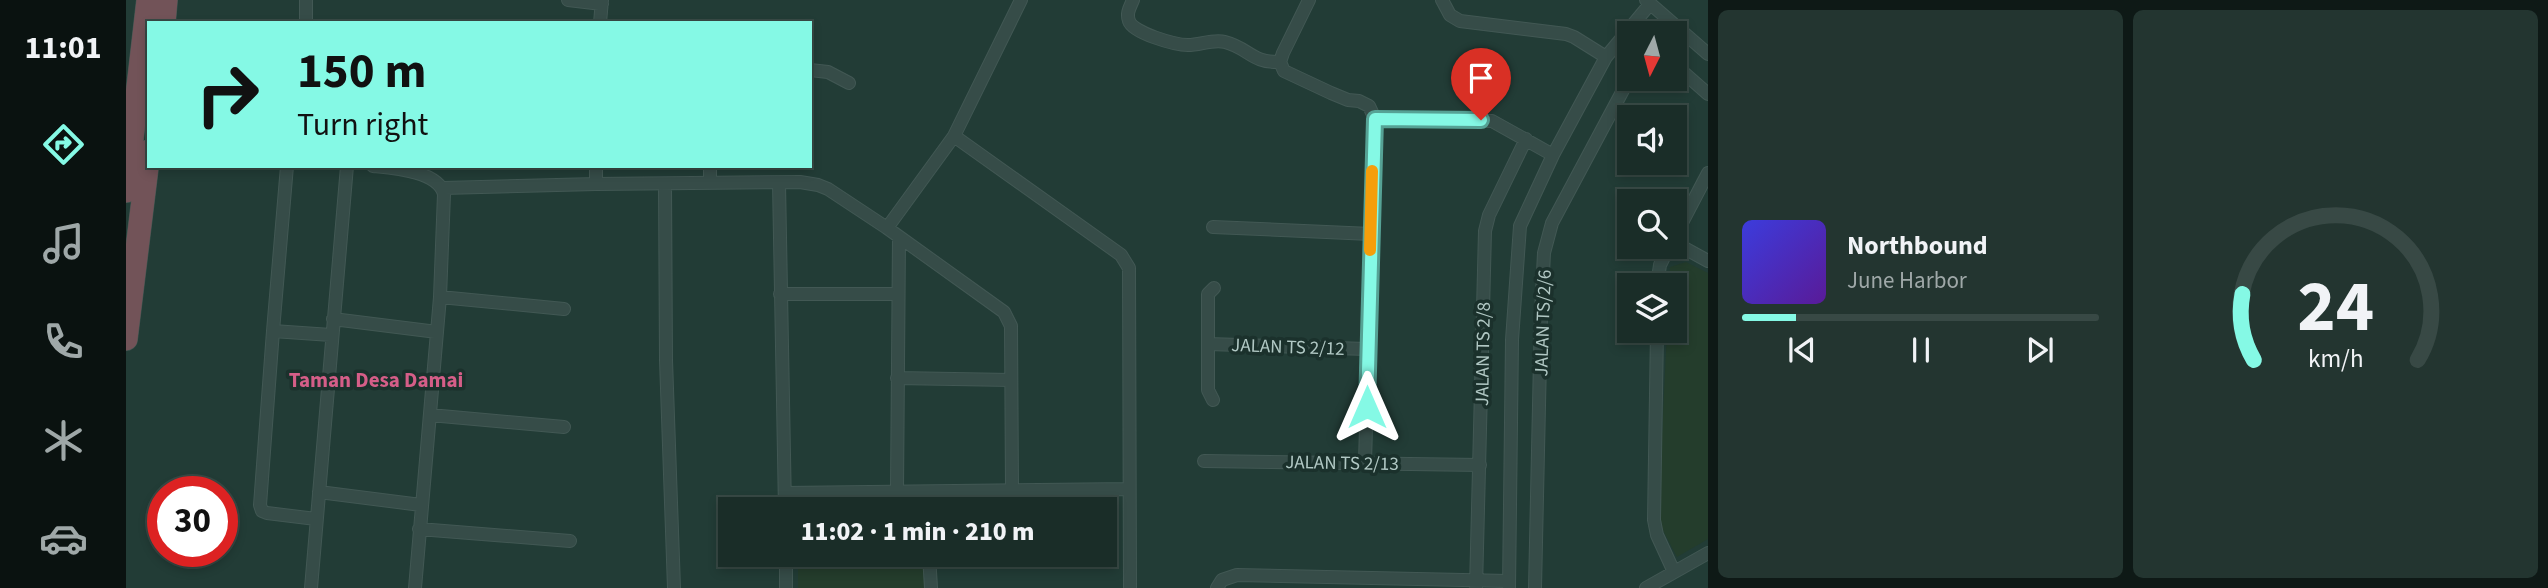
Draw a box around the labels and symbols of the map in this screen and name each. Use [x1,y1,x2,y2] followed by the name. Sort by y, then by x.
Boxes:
[1617,21,1687,91] north arrow
[1451,48,1511,120] pin
[1528,269,1559,377] street label: JALAN TS/2/6
[1469,302,1498,406] street label: JALAN TS 2/8
[1231,332,1345,363] street label: JALAN TS 2/12
[289,365,463,395] district label: Taman Desa Damai
[1330,370,1404,444] position arrow
[1285,449,1399,478] street label: JALAN TS 2/13
[147,476,238,567] speed limit sign: 30

